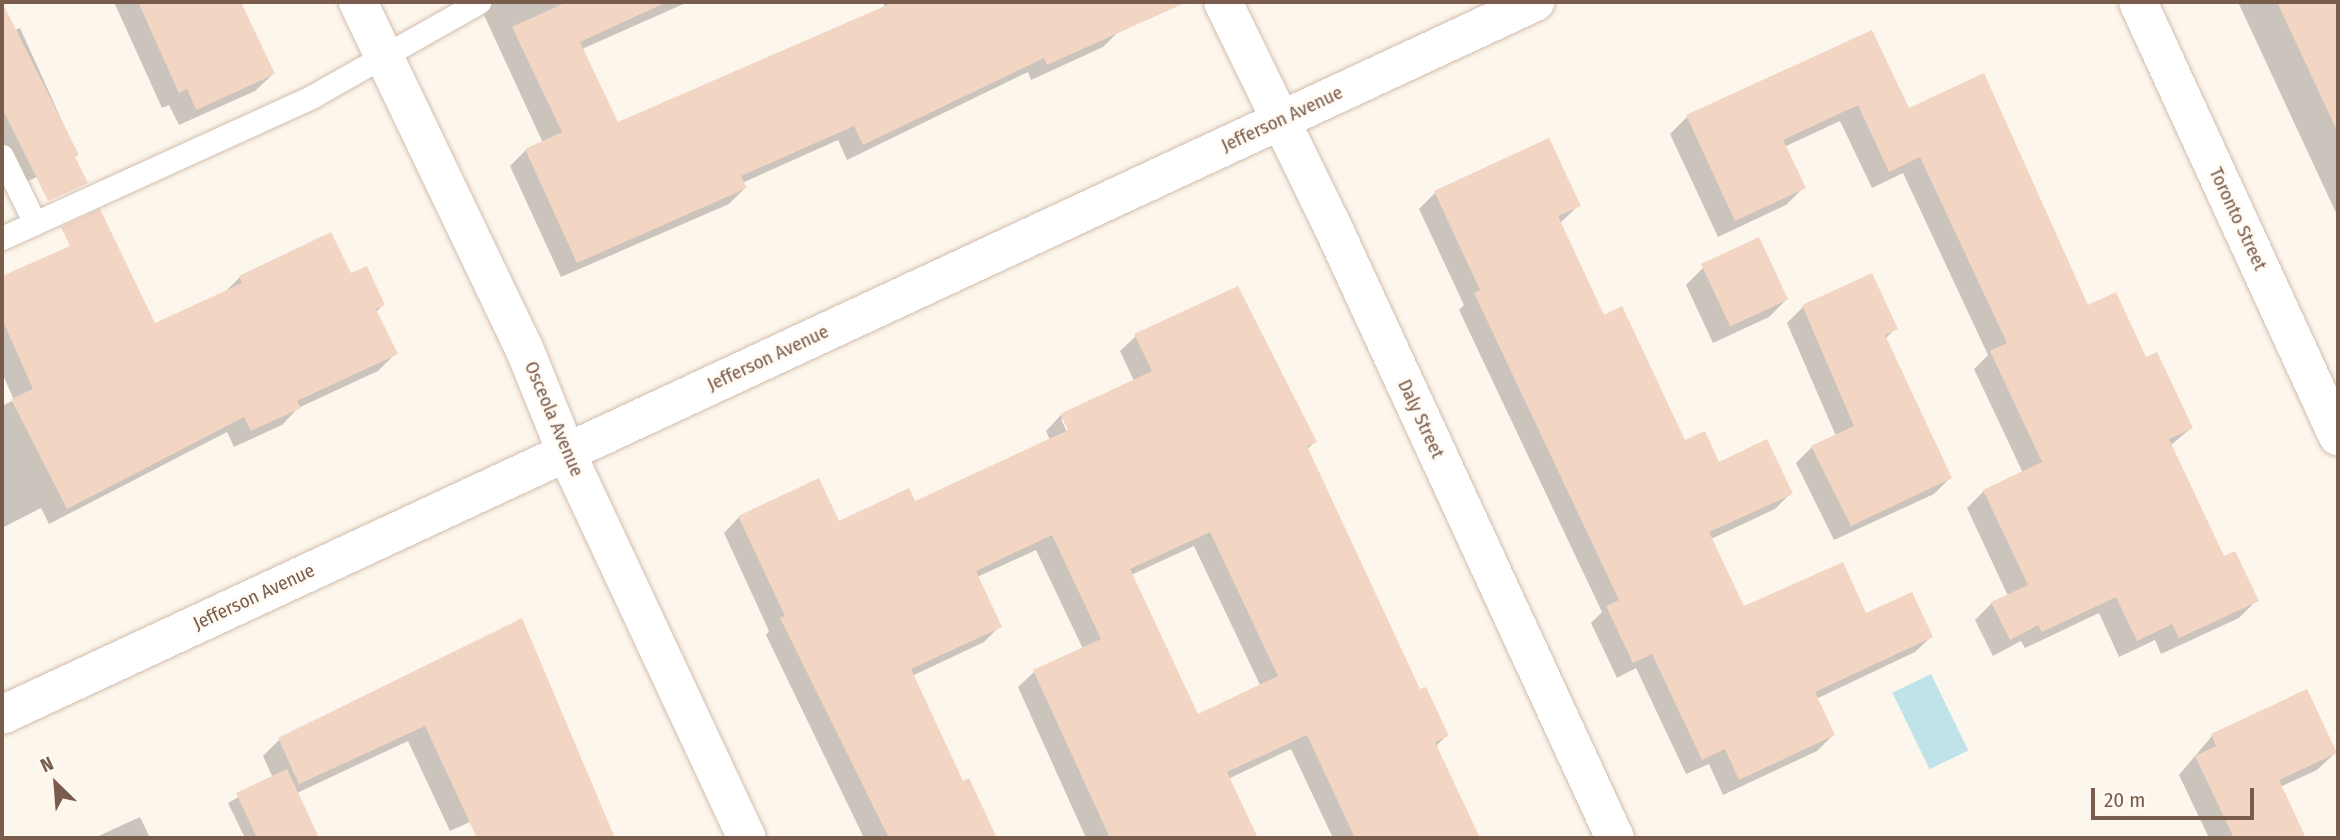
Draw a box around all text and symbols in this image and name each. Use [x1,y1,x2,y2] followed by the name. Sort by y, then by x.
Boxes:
[1218,81,1346,157] street label: Jefferson Avenue
[2204,164,2272,274] street label: Toronto Street
[704,320,832,396] street label: Jefferson Avenue
[519,358,589,480] street label: Osceola Avenue
[1393,376,1449,462] street label: Daly Street
[190,559,318,635] street label: Jefferson Avenue
[21,749,91,819] north arrow
[37,752,57,777] text: N
[2095,774,2258,818] scale bar
[2104,787,2145,813] text: 20 m

